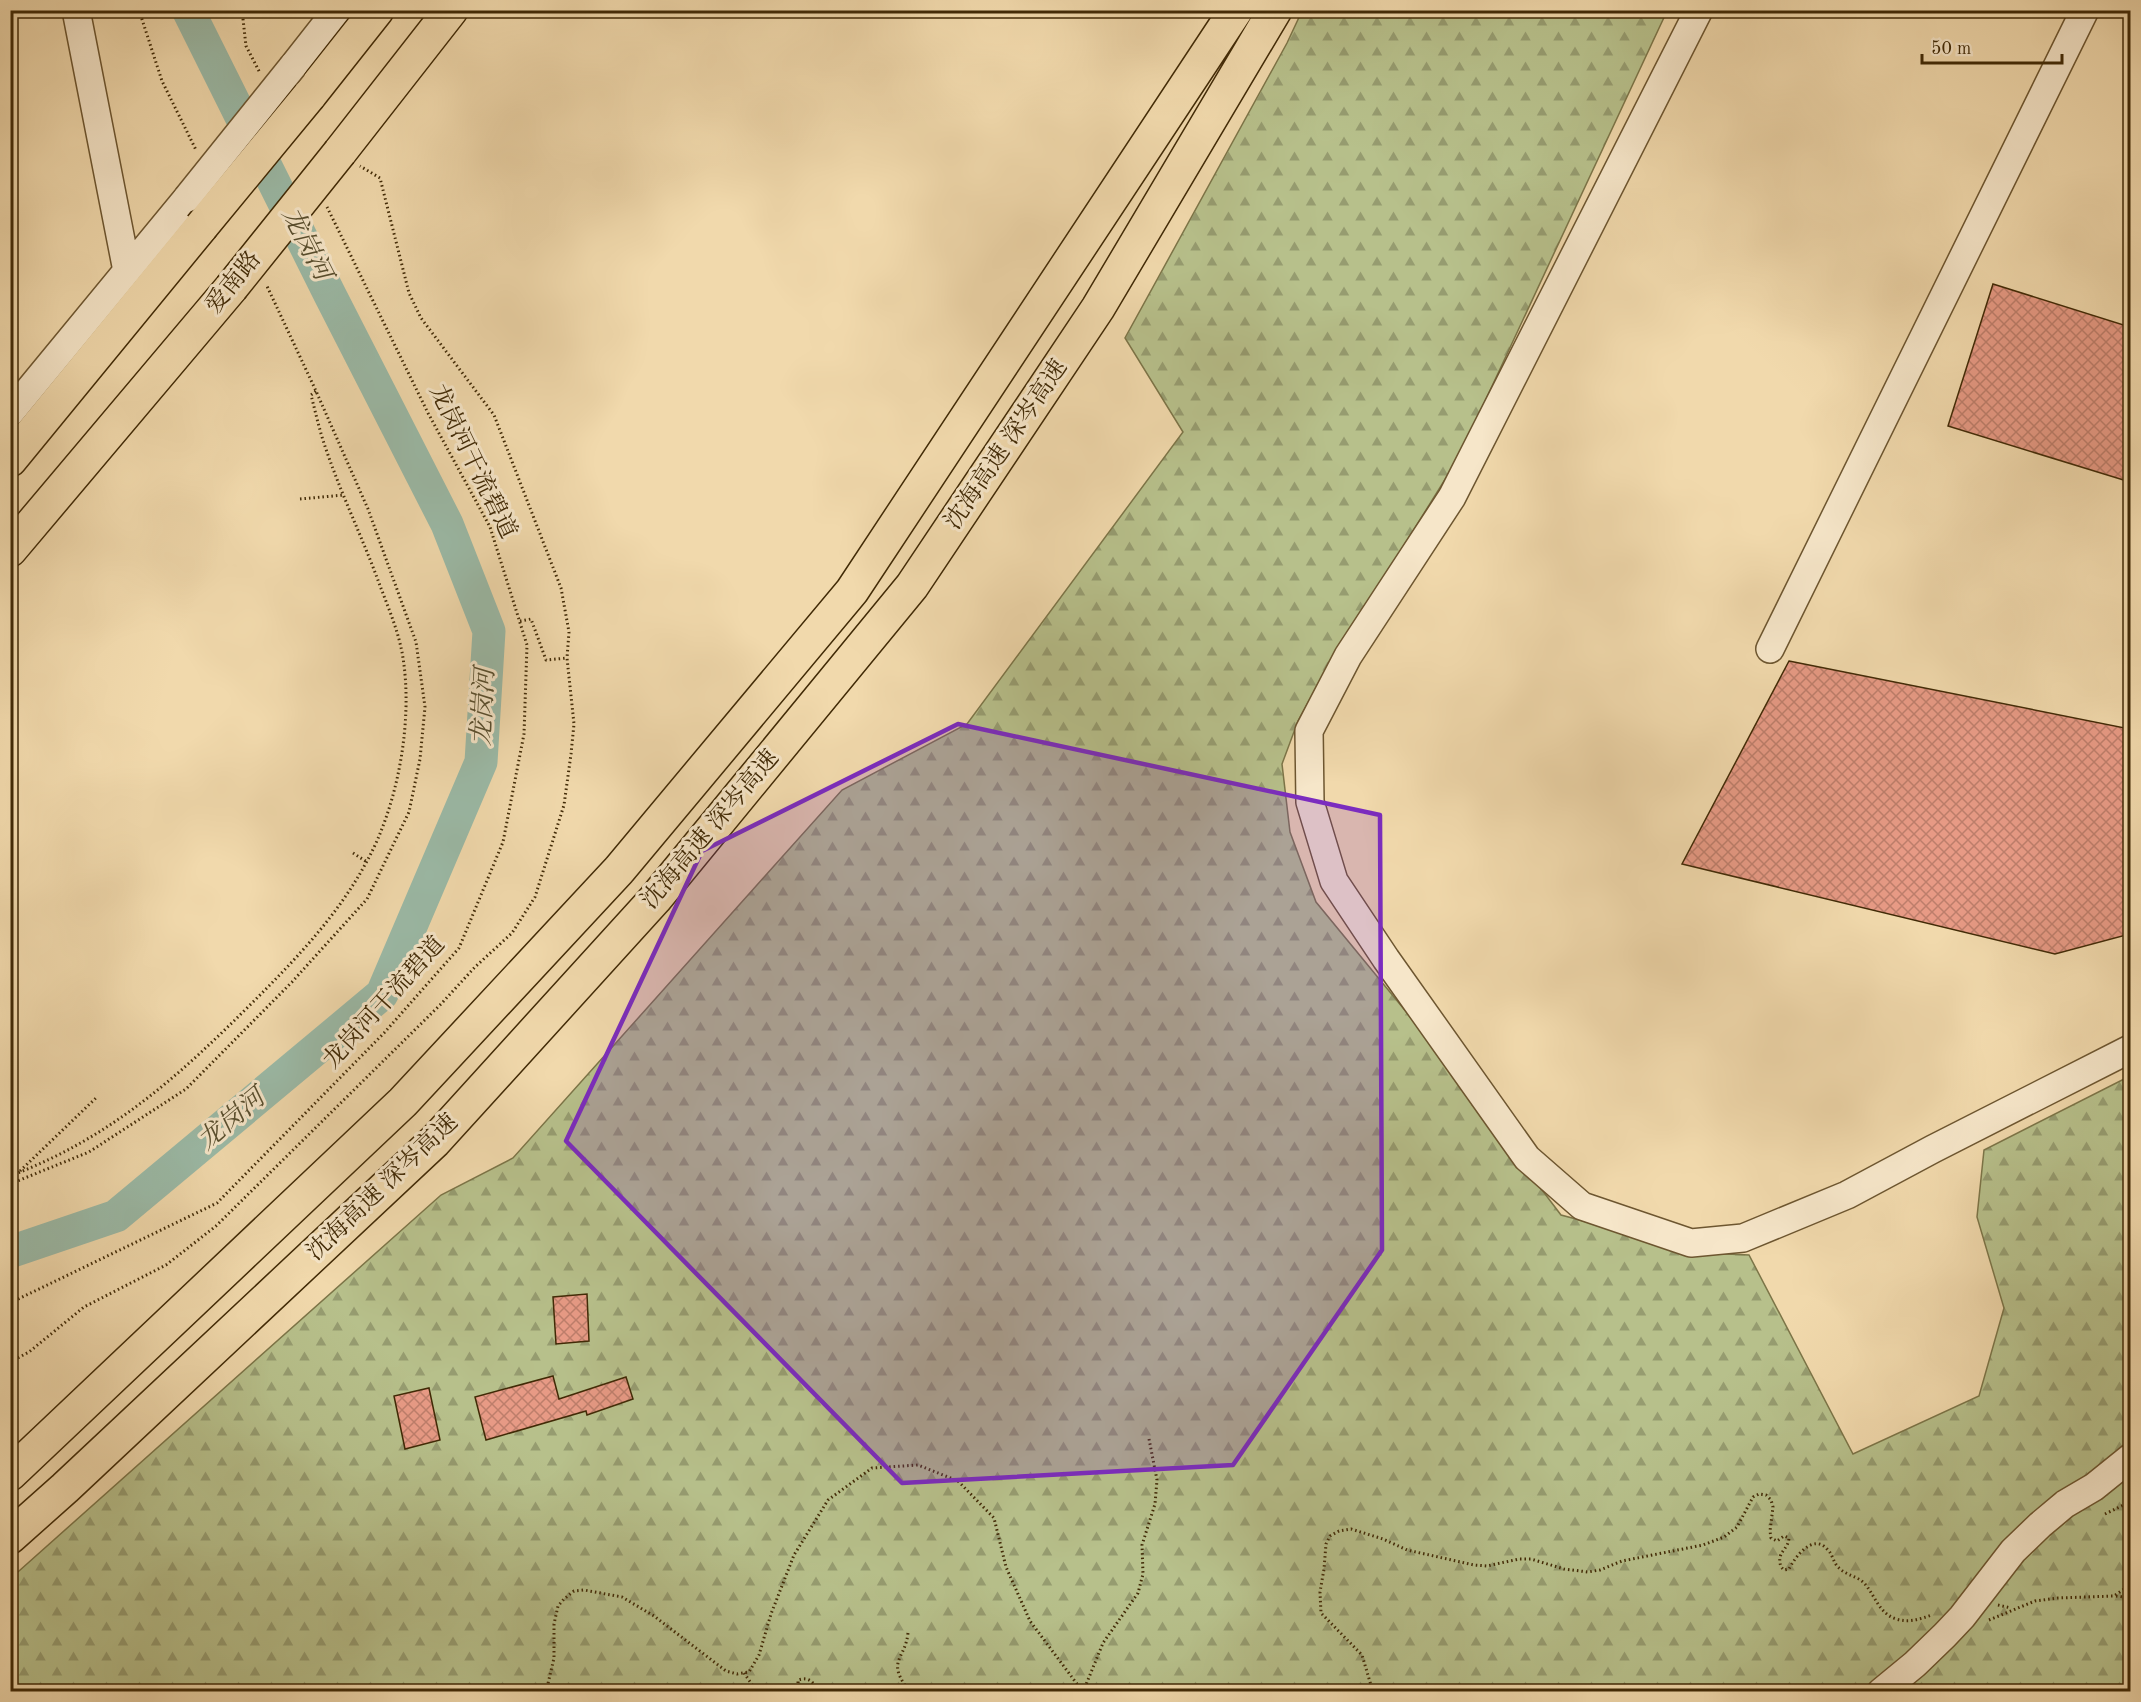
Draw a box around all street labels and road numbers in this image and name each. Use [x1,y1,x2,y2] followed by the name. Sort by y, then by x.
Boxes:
[200,246,266,319] street label: 爱南路
[939,354,1073,534] street label: 沈海高速 深岑高速
[424,380,522,543] street label: 龙岗河干流碧道
[636,744,784,914] street label: 沈海高速 深岑高速
[318,931,450,1073] street label: 龙岗河干流碧道
[301,1108,463,1266] street label: 沈海高速 深岑高速

